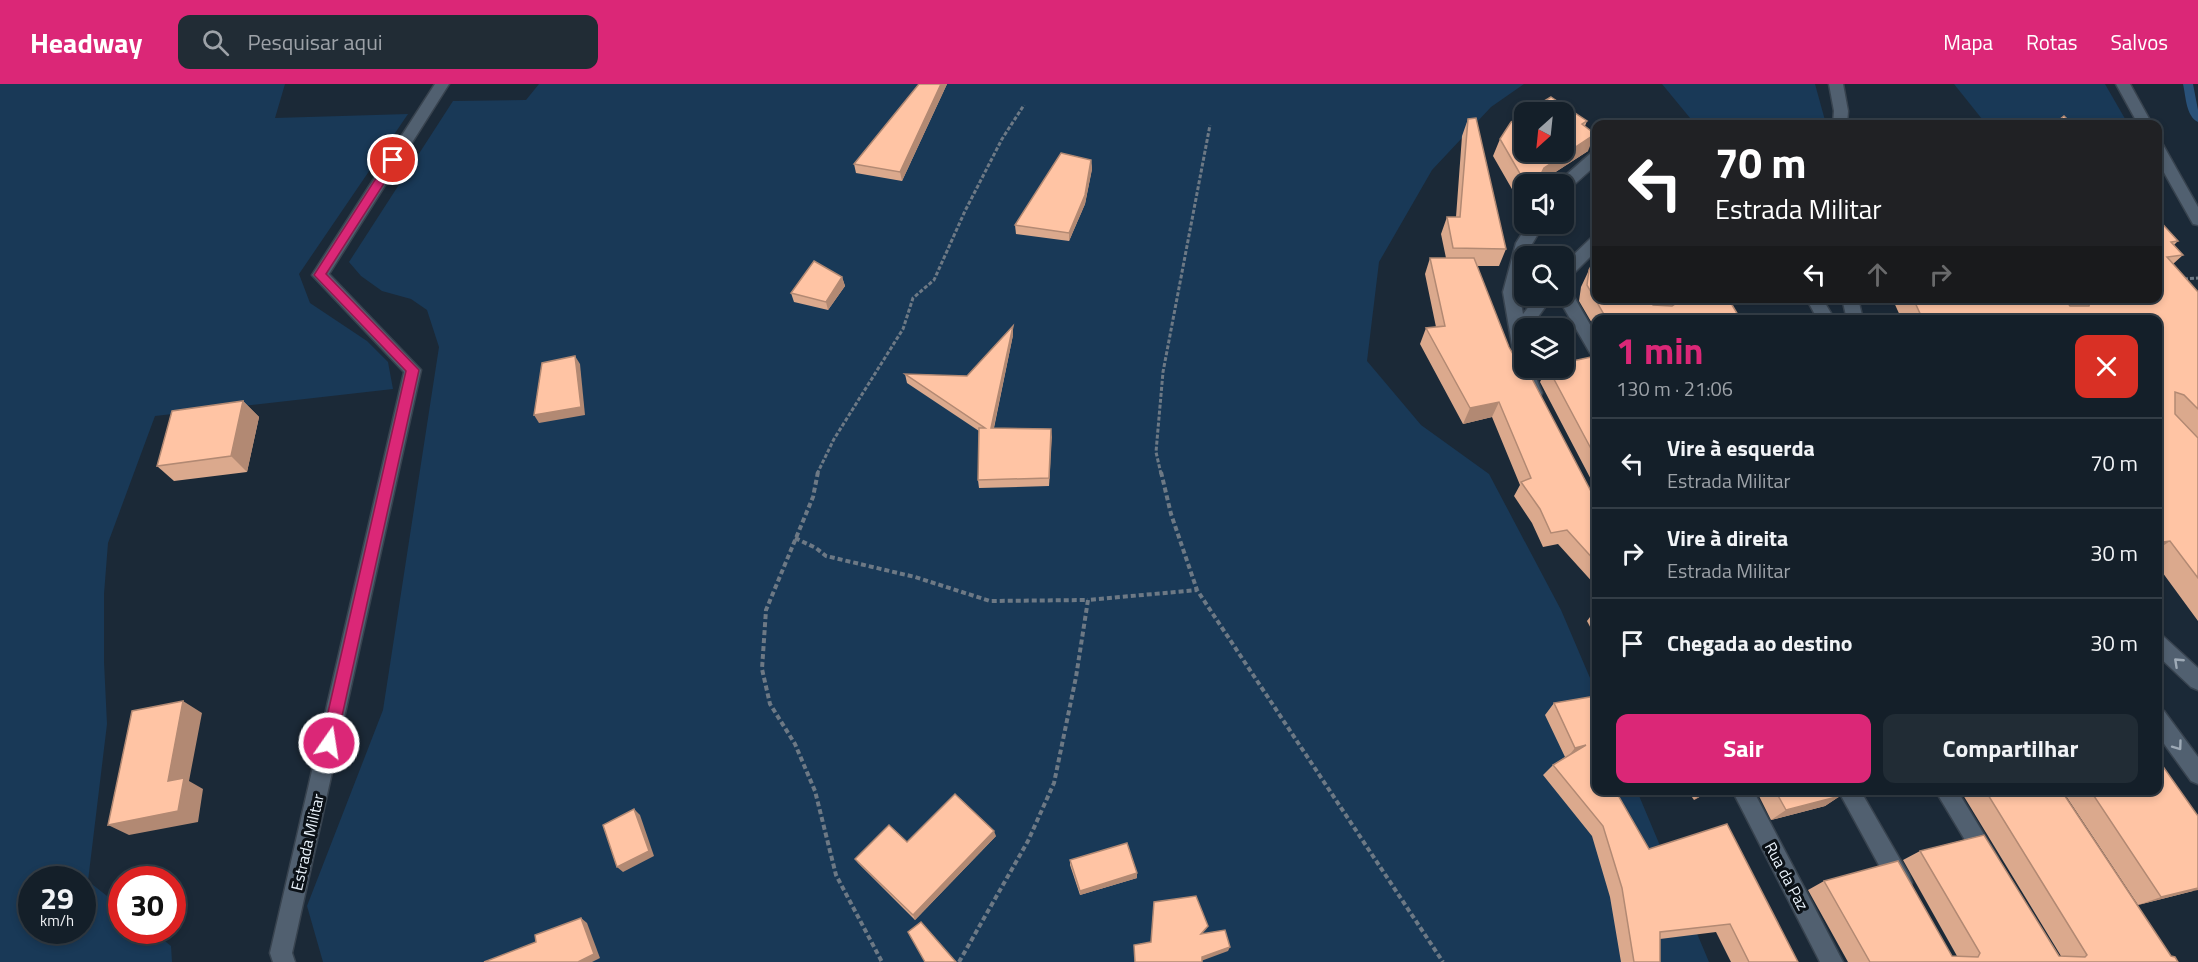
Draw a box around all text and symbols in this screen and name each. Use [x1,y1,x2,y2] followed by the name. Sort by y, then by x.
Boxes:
[178,15,598,69] search box
[30,21,142,64] text: Headway
[247,25,383,59] text: Pesquisar aqui
[199,26,232,59] icon: search
[1943,26,1993,58] text: Mapa
[2026,26,2077,58] text: Rotas
[2110,26,2168,58] text: Salvos
[1514,102,1574,162] north arrow
[1514,102,1574,378] map controls
[1715,130,1807,194] text: 70 m
[367,134,418,185] pin
[376,143,409,176] icon: arrive
[1616,144,1694,222] icon: left
[1514,174,1574,234] button: sound
[1715,188,1882,229] text: Estrada Militar
[1514,246,1574,306] button: search
[1798,258,1831,291] icon: left
[1861,258,1894,291] icon: ahead
[1924,258,1957,291] icon: right
[1514,318,1574,378] button: layers
[1616,323,1703,378] text: 1 min
[2075,335,2138,398] button: close
[1616,373,1733,404] text: 130 m · 21:06
[1667,431,1815,465] text: Vire à esquerda
[2090,446,2138,480] text: 70 m
[1616,447,1649,480] icon: left
[1667,465,1790,496] text: Estrada Militar
[1667,521,1788,555] text: Vire à direita
[2090,536,2138,570] text: 30 m
[1616,537,1649,570] icon: right
[1667,555,1790,586] text: Estrada Militar
[1667,626,1853,660] text: Chegada ao destino
[2090,626,2138,660] text: 30 m
[1616,627,1649,660] icon: arrive
[2174,658,2184,669] one-way arrow
[297,711,361,775] position arrow
[1616,714,1871,783] button: Sair
[1883,714,2138,783] button: Compartilhar
[2170,740,2181,751] one-way arrow
[284,791,330,893] street label: Estrada Militar
[1759,837,1815,915] street label: Rua da Paz
[108,866,186,944] speed limit sign: 30
[40,875,74,921] text: 29
[40,909,74,932] text: km/h

